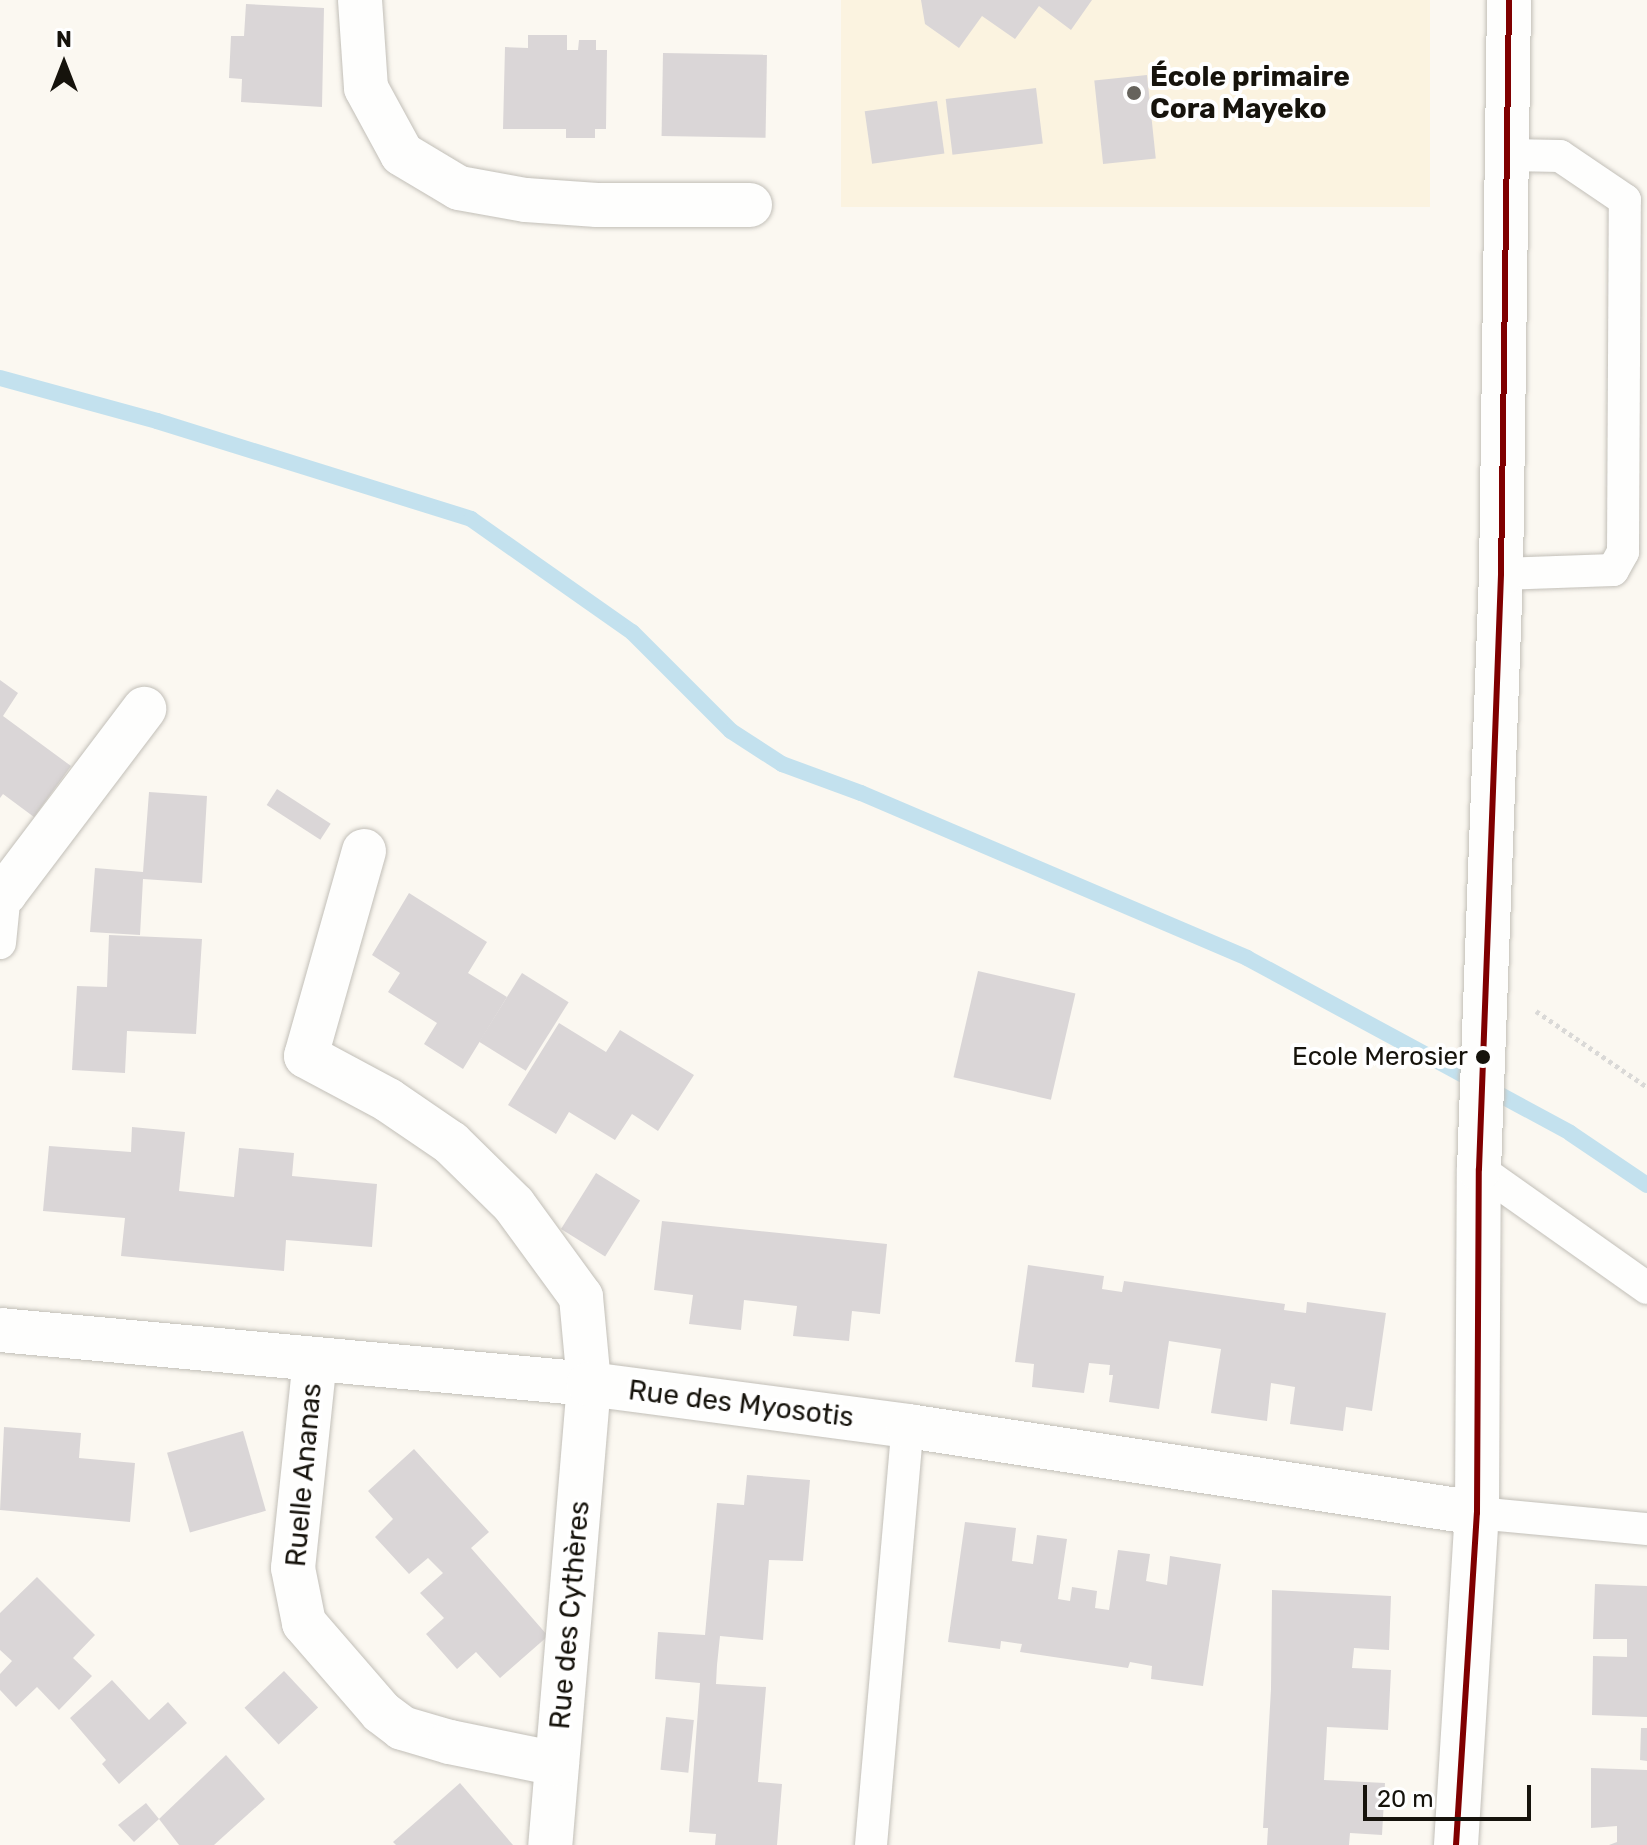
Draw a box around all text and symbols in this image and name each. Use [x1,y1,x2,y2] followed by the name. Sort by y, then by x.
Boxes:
[24,24,104,104] north arrow
[56,26,72,53] text: N
[1150,60,1350,126] place label: École primaire Cora Mayeko
[1125,84,1143,102] marker: École primaire Cora Mayeko
[1292,1041,1468,1073] place label: Ecole Merosier
[1475,1049,1491,1065] marker: Ecole Merosier
[626,1374,856,1434] street label: Rue des Myosotis
[279,1381,329,1569] street label: Ruelle Ananas
[543,1499,597,1731] street label: Rue des Cythères
[1367,1769,1535,1819] scale bar
[1377,1785,1434,1813] text: 20 m

